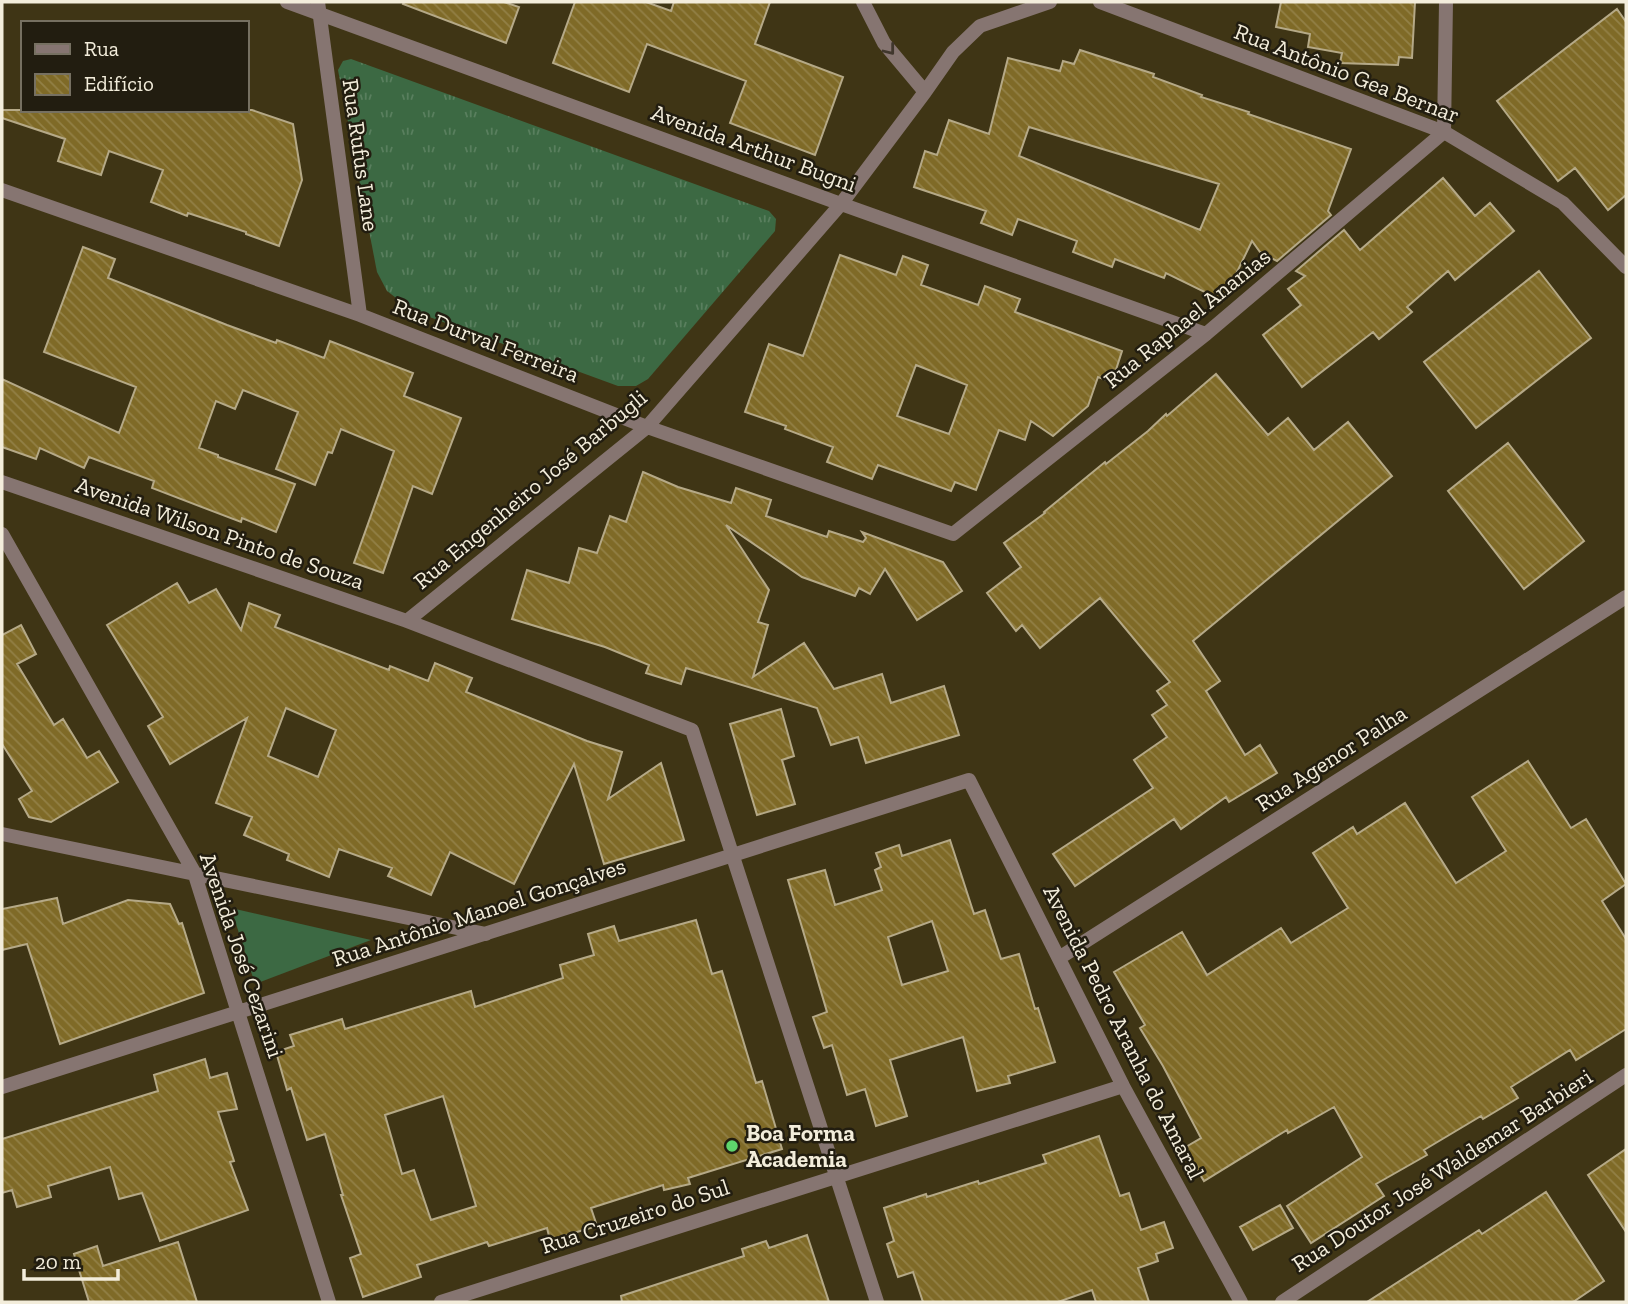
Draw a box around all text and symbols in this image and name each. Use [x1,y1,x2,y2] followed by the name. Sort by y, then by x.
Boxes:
[1230,17,1464,129] street label: Rua Antônio Gea Bernar
[21,21,248,112] legend
[84,36,119,61] text: Rua
[882,42,895,54] one-way arrow
[84,71,154,96] text: Edifício
[336,77,386,233] street label: Rua Rufus Lane
[648,98,860,198] street label: Avenida Arthur Bugni
[1098,242,1276,394] street label: Rua Raphael Ananias
[389,292,583,388] street label: Rua Durval Ferreira
[408,383,652,595] street label: Rua Engenheiro José Barbugli
[72,470,368,596] street label: Avenida Wilson Pinto de Souza
[1250,699,1412,817] street label: Rua Agenor Palha
[194,849,290,1061] street label: Avenida José Cezarini
[329,851,629,973] street label: Rua Antônio Manoel Gonçalves
[1037,880,1211,1184] street label: Avenida Pedro Aranha do Amaral
[1286,1062,1598,1278] street label: Rua Doutor José Waldemar Barbieri
[746,1119,855,1173] place label: Boa Forma Academia
[724,1138,740,1154] marker: Boa Forma Academia
[537,1172,733,1260] street label: Rua Cruzeiro do Sul
[24,1238,119,1282] scale bar
[35,1249,81,1274] text: 20 m

